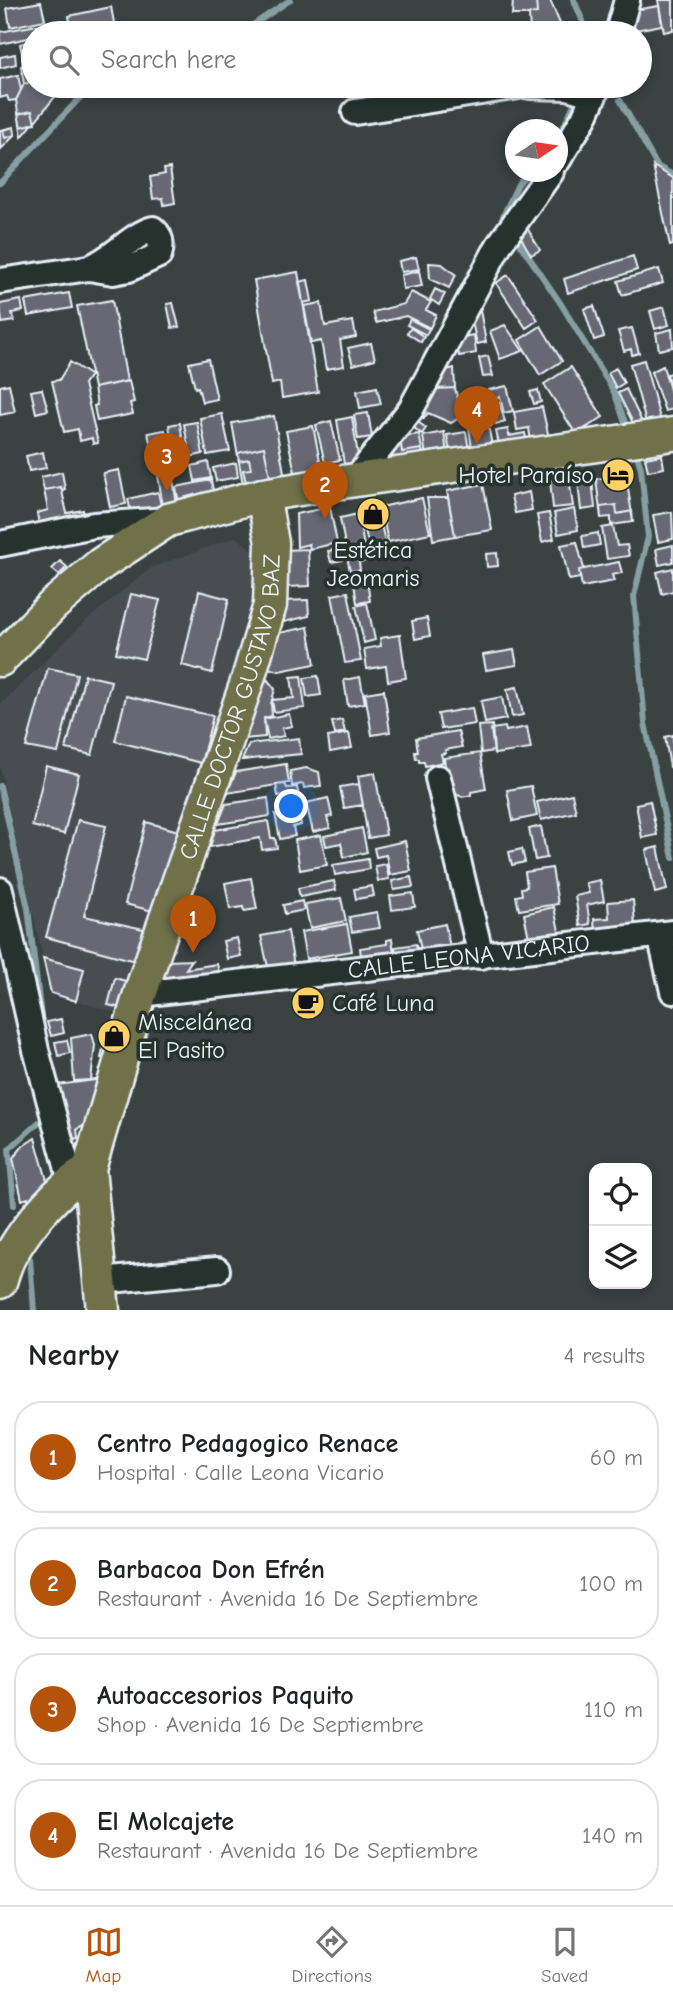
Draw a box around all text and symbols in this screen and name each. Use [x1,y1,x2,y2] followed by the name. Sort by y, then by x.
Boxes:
[21,21,652,98] search box
[45,41,83,79] icon: search
[101,45,236,75] text: Search here
[505,119,568,182] north arrow
[454,386,500,444] pin: 4
[144,433,190,491] pin: 3
[599,456,637,494] hotel icon: Hotel Paraíso
[302,461,348,519] pin: 2
[458,461,594,489] place label: Hotel Paraíso
[354,495,392,533] shop icon: Estética Jeomaris
[327,536,419,592] place label: Estética Jeomaris
[173,554,286,863] street label: CALLE DOCTOR GUSTAVO BAZ
[274,789,308,823] your location
[170,895,216,953] pin: 1
[346,929,591,984] street label: CALLE LEONA VICARIO
[289,984,327,1022] cafe icon: Café Luna
[332,989,435,1017] place label: Café Luna
[138,1008,252,1064] place label: Miscelánea El Pasito
[95,1017,133,1055] shop icon: Miscelánea El Pasito
[589,1163,652,1289] map controls
[589,1163,652,1226] button: locate
[589,1226,652,1289] button: layers
[28,1338,119,1373] text: Nearby
[563,1342,645,1369] text: 4 results
[97,1429,398,1459] text: Centro Pedagogico Renace
[48,1444,58,1471] text: 1
[590,1444,643,1471] text: 60 m
[97,1459,384,1486] text: Hospital · Calle Leona Vicario
[97,1555,325,1585] text: Barbacoa Don Efrén
[47,1570,59,1597] text: 2
[579,1570,643,1597] text: 100 m
[97,1585,478,1612] text: Restaurant · Avenida 16 De Septiembre
[97,1681,354,1711] text: Autoaccesorios Paquito
[47,1696,59,1723] text: 3
[584,1696,643,1723] text: 110 m
[97,1711,424,1738] text: Shop · Avenida 16 De Septiembre
[97,1807,234,1837] text: El Molcajete
[48,1822,58,1849] text: 4
[582,1822,643,1849] text: 140 m
[97,1837,478,1864] text: Restaurant · Avenida 16 De Septiembre
[85,1923,123,1987] tab: Map
[292,1923,372,1987] tab: Directions
[541,1923,588,1987] tab: Saved

